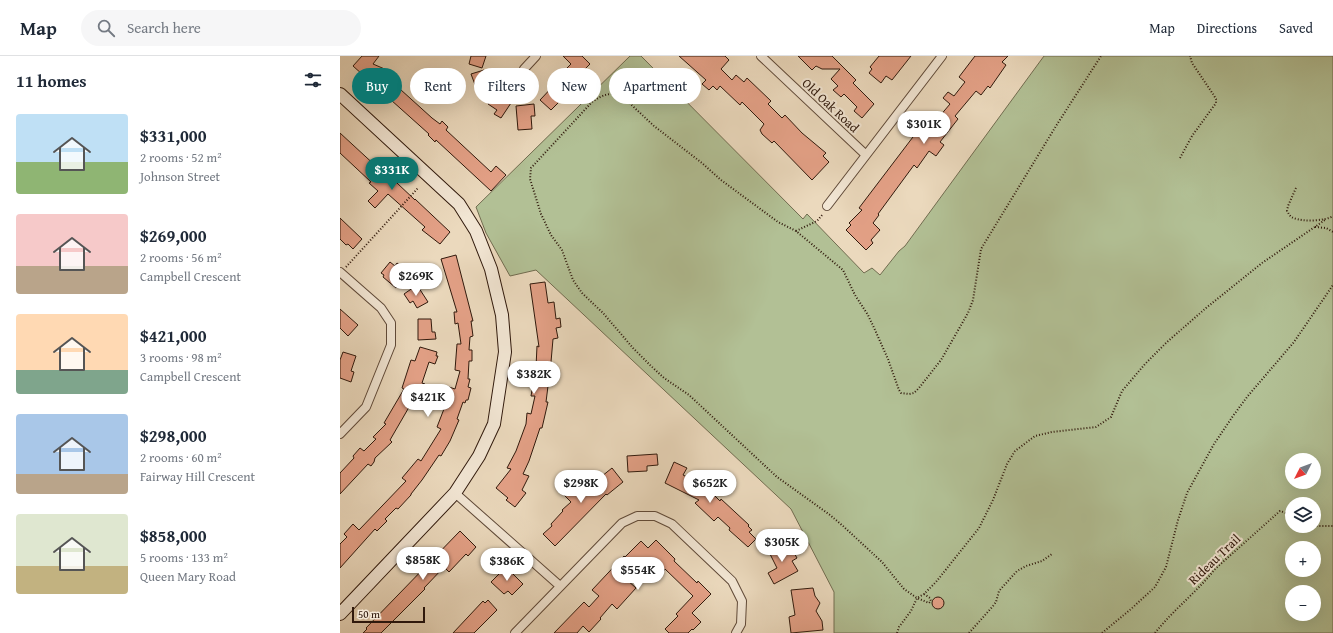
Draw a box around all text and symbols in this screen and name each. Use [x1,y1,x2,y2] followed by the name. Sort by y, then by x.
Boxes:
[81,10,361,46] search box
[20,14,57,42] text: Map
[95,17,117,39] icon: search
[127,17,201,38] text: Search here
[1149,18,1175,38] text: Map
[1197,18,1257,38] text: Directions
[1279,18,1313,38] text: Saved
[16,68,87,93] text: 11 homes
[352,68,402,104] chip: Buy
[410,68,466,104] chip: Rent
[474,68,539,104] chip: Filters
[547,68,601,104] chip: New
[609,68,701,104] chip: Apartment
[302,69,324,91] icon: filters
[798,74,864,137] street label: Old Oak Road
[896,111,952,145] pin: $301K
[906,114,942,133] text: $301K
[140,123,206,148] text: $331,000
[48,130,96,178] icon: home
[140,148,222,167] text: 2 rooms · 52 m²
[364,157,420,191] pin: $331K
[374,160,410,179] text: $331K
[140,167,220,186] text: Johnson Street
[140,223,206,248] text: $269,000
[48,230,96,278] icon: home
[140,248,222,267] text: 2 rooms · 56 m²
[388,263,444,297] pin: $269K
[398,266,434,285] text: $269K
[140,267,241,286] text: Campbell Crescent
[140,323,206,348] text: $421,000
[48,330,96,378] icon: home
[140,348,222,367] text: 3 rooms · 98 m²
[506,361,562,395] pin: $382K
[516,364,552,383] text: $382K
[140,367,241,386] text: Campbell Crescent
[400,384,456,418] pin: $421K
[410,387,446,406] text: $421K
[140,423,206,448] text: $298,000
[48,430,96,478] icon: home
[140,448,222,467] text: 2 rooms · 60 m²
[1285,453,1321,489] north arrow
[1285,453,1321,621] map controls
[140,467,255,486] text: Fairway Hill Crescent
[553,470,609,504] pin: $298K
[682,470,738,504] pin: $652K
[563,473,599,492] text: $298K
[692,473,728,492] text: $652K
[1285,497,1321,533] button: layers
[140,523,206,548] text: $858,000
[754,529,810,563] pin: $305K
[1184,529,1245,589] street label: Rideau Trail
[48,530,96,578] icon: home
[764,532,800,551] text: $305K
[1285,541,1321,577] button: +
[395,547,451,581] pin: $858K
[140,548,228,567] text: 5 rooms · 133 m²
[479,548,535,582] pin: $386K
[405,550,441,569] text: $858K
[489,551,525,570] text: $386K
[610,557,666,591] pin: $554K
[620,560,656,579] text: $554K
[140,567,236,586] text: Queen Mary Road
[1285,585,1321,621] button: −
[352,605,425,624] scale bar
[358,606,380,622] text: 50 m

